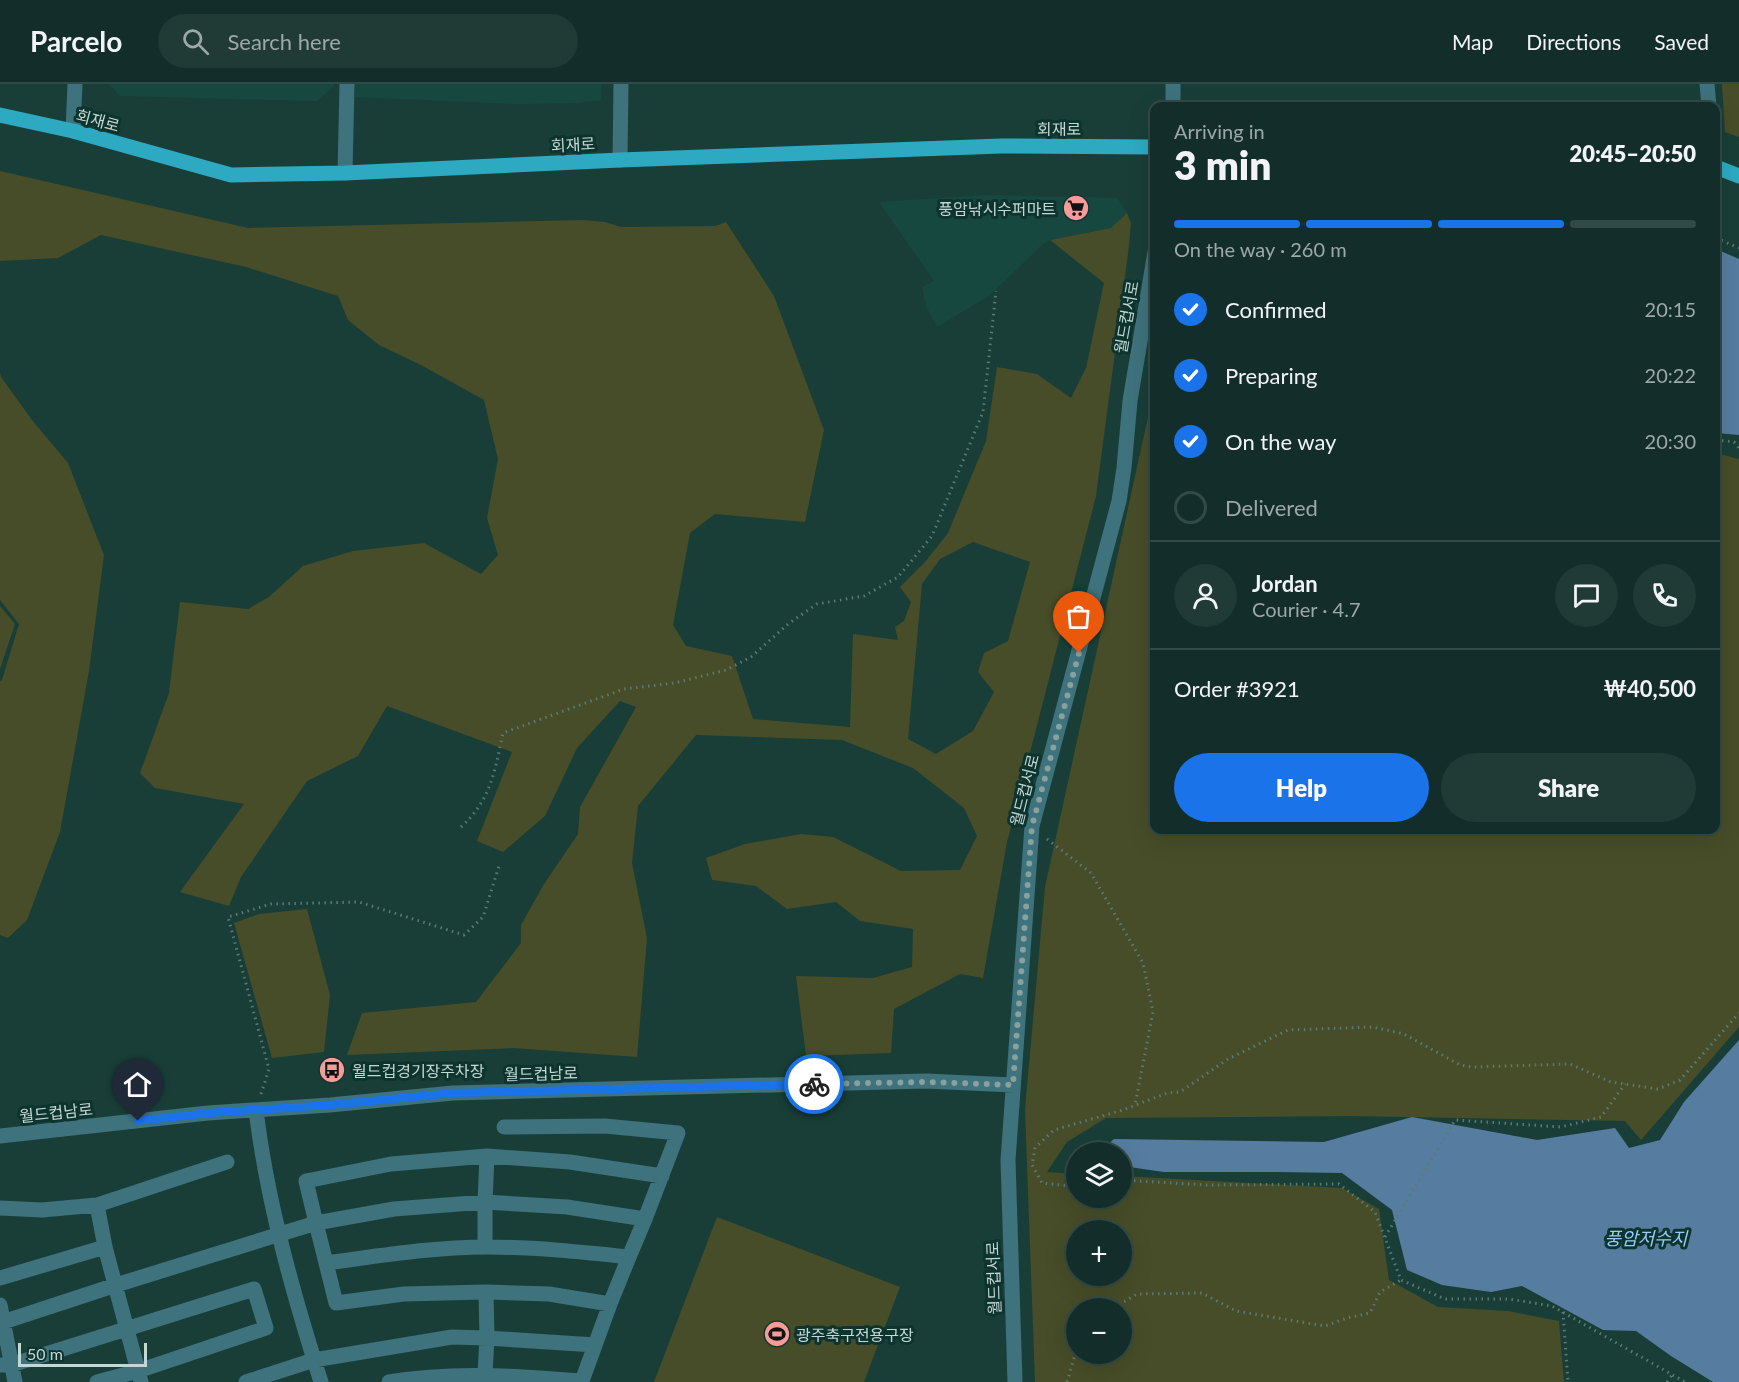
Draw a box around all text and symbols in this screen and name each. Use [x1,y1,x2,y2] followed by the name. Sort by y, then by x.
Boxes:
[158,14,578,68] search box
[30,24,122,58] text: Parcelo
[179,25,212,58] icon: search
[227,28,341,55] text: Search here
[1452,29,1493,54] text: Map
[1526,29,1621,54] text: Directions
[1654,29,1709,54] text: Saved
[74,105,122,135] street label: 회재로
[1037,119,1081,138] street label: 회재로
[1174,119,1265,143] text: Arriving in
[550,133,596,155] street label: 회재로
[1570,140,1696,167] text: 20:45–20:50
[1174,142,1271,188] text: 3 min
[1061,193,1091,223] supermarket icon: 풍암낚시수퍼마트
[938,199,1056,218] place label: 풍암낚시수퍼마트
[1174,237,1347,261] text: On the way · 260 m
[1110,279,1142,355] street label: 월드컵서로
[1174,293,1207,326] icon: check
[1225,296,1327,323] text: Confirmed
[1645,297,1696,321] text: 20:15
[1174,359,1207,392] icon: check
[1225,362,1317,389] text: Preparing
[1645,363,1696,387] text: 20:22
[1174,425,1207,458] icon: check
[1225,428,1336,455] text: On the way
[1645,429,1696,453] text: 20:30
[1225,494,1318,521] text: Delivered
[1174,564,1237,627] button: person
[1555,564,1618,627] button: chat
[1633,564,1696,627] button: phone
[1252,570,1318,597] text: Jordan
[1053,591,1104,653] pin
[1252,597,1361,621] text: Courier · 4.7
[1062,600,1095,633] icon: bag
[1174,675,1300,702] text: Order #3921
[1603,675,1696,702] text: ₩40,500
[1006,752,1042,828] street label: 월드컵서로
[1174,753,1429,822] button: Help
[1441,753,1696,822] button: Share
[784,1054,844,1114] courier
[317,1055,347,1085] bus stop icon: 월드컵경기장주차장
[112,1059,163,1121] pin
[352,1061,485,1080] place label: 월드컵경기장주차장
[504,1063,578,1083] street label: 월드컵남로
[121,1068,154,1101] icon: home
[798,1068,831,1101] icon: bike
[18,1099,94,1125] street label: 월드컵남로
[1066,1142,1132,1364] map controls
[1066,1142,1132,1208] button: layers
[1066,1220,1132,1286] button: +
[1605,1227,1689,1249] water label: 풍암저수지
[982,1241,1004,1315] street label: 월드컵서로
[1066,1298,1132,1364] button: −
[762,1319,792,1349] sports icon: 광주축구전용구장
[796,1325,914,1344] place label: 광주축구전용구장
[18,1340,147,1368] scale bar
[27,1344,63,1363] text: 50 m

